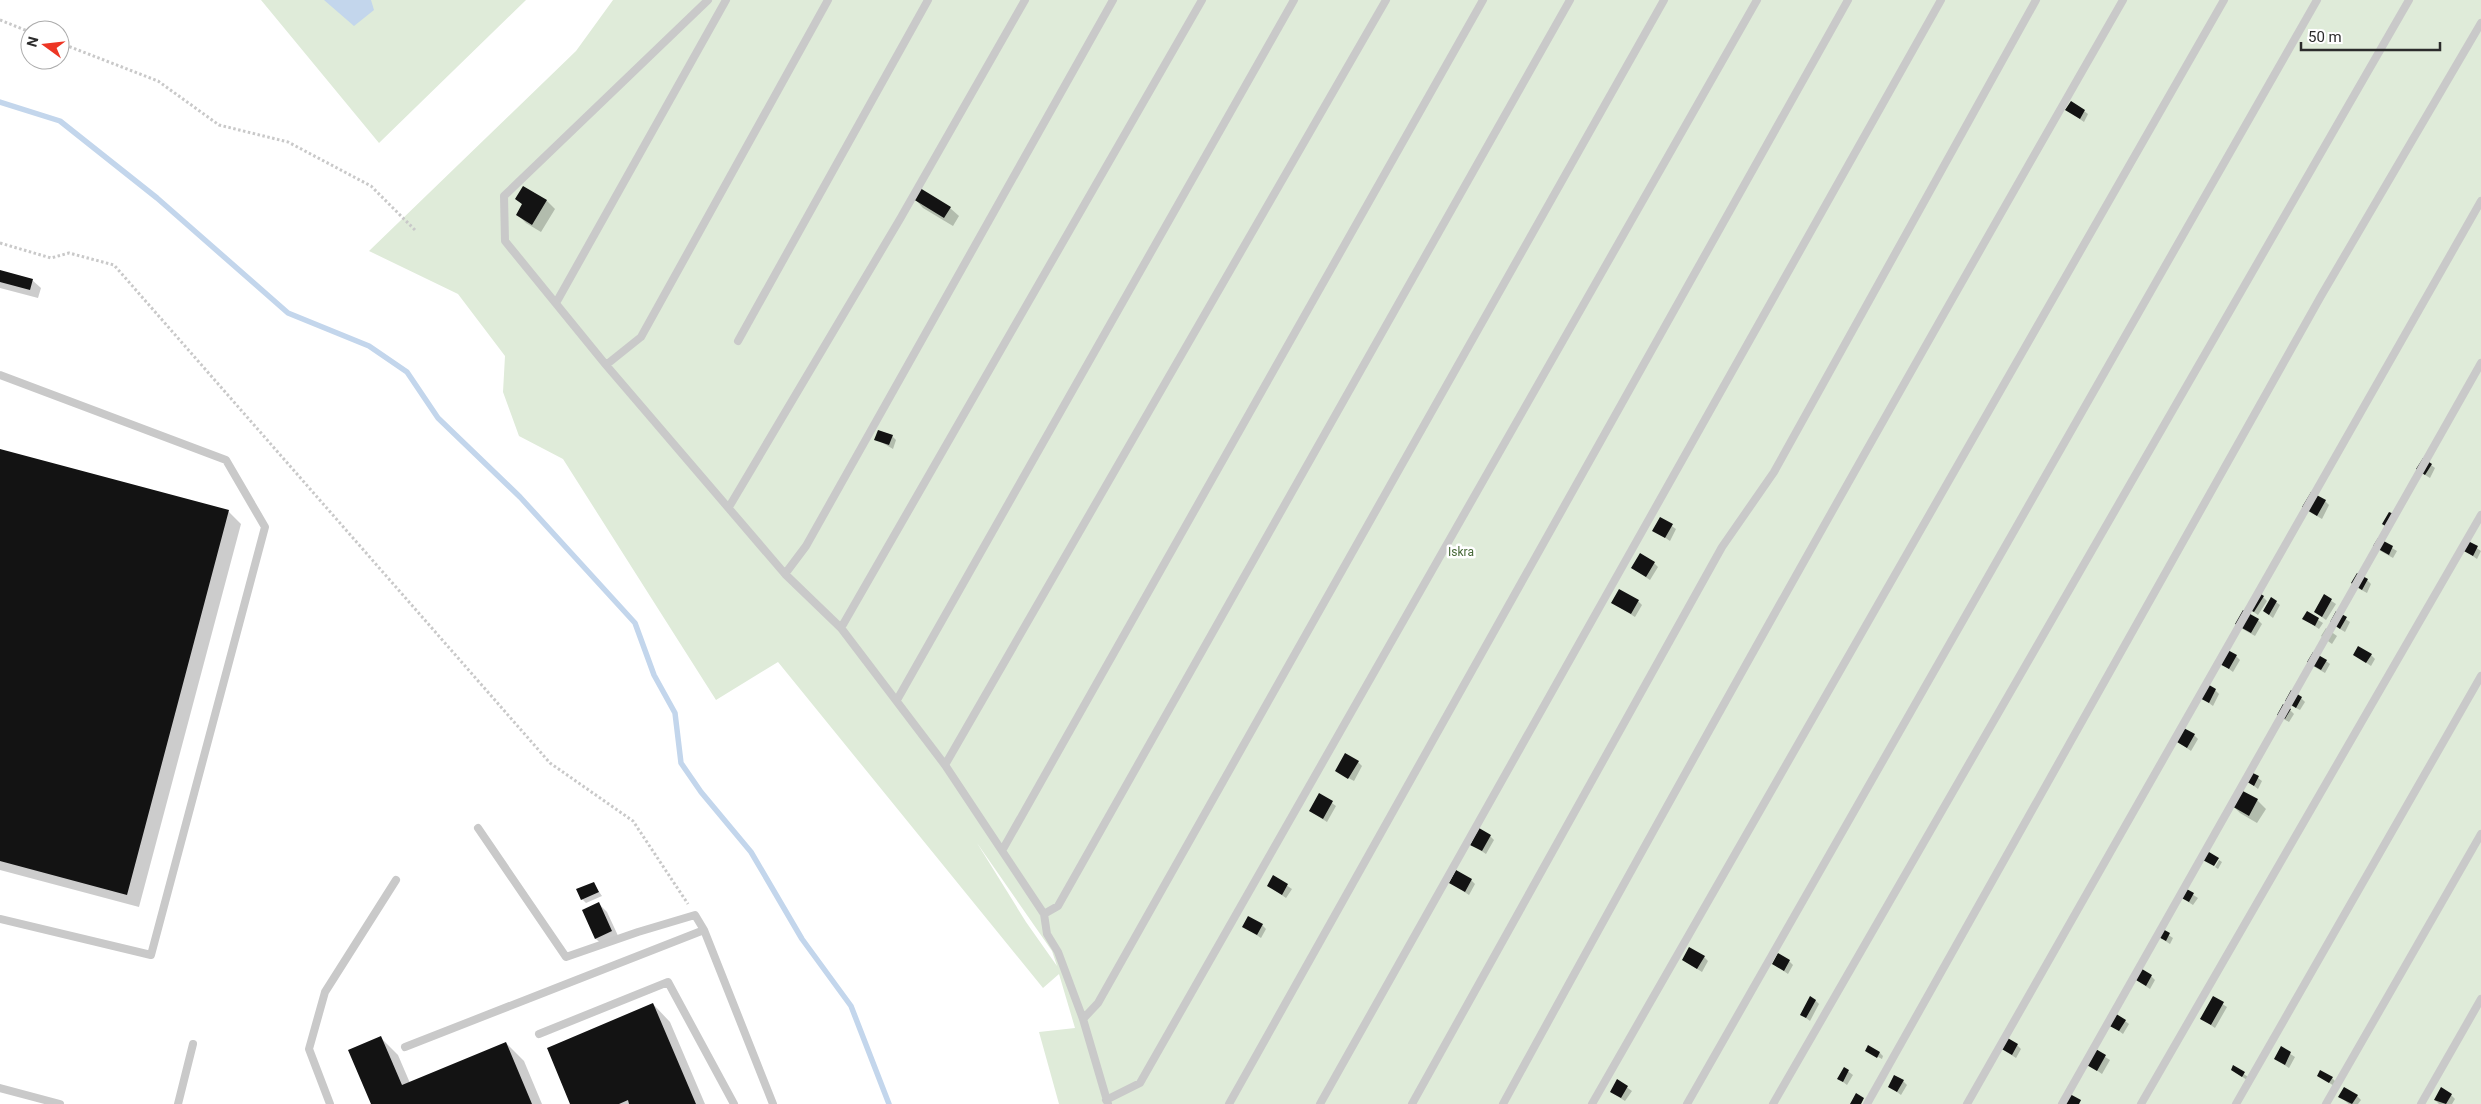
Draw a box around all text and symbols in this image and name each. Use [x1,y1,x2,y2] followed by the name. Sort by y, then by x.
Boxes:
[20,20,70,70] north arrow
[2301,20,2440,52] scale bar
[2308,28,2342,46] text: 50 m
[23,35,41,48] text: N
[1448,545,1474,559] park label: Iskra

